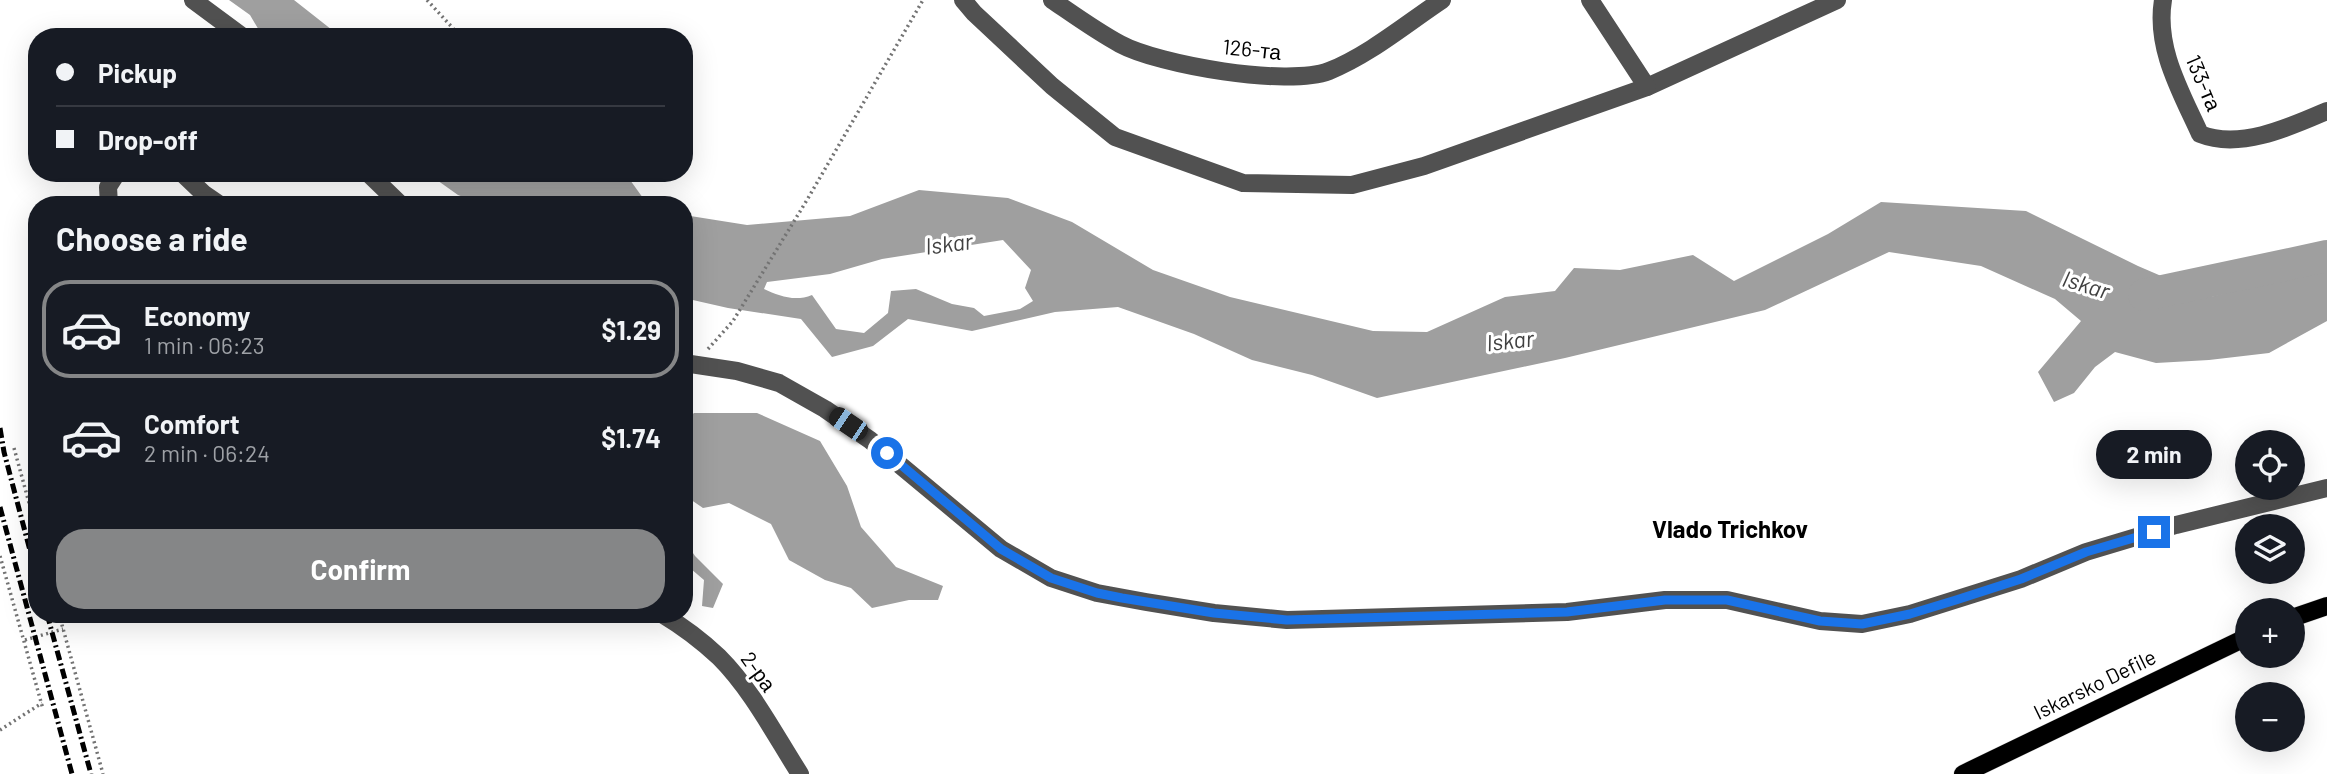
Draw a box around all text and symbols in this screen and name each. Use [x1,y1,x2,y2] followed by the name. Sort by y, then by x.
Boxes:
[1222,33,1283,64] street label: 126-та
[2181,51,2227,114] street label: 133-та
[98,57,177,88] text: Pickup
[98,124,198,155] text: Drop-off
[56,219,248,257] text: Choose a ride
[924,226,975,260] water label: Iskar
[2059,264,2114,305] water label: Iskar
[60,298,123,361] icon: car
[144,300,250,331] text: Economy
[602,314,661,345] text: $1.29
[1485,323,1536,356] water label: Iskar
[144,331,265,359] text: 1 min · 06:23
[825,404,872,444] car
[60,406,123,469] icon: car
[144,408,240,439] text: Comfort
[601,422,661,453] text: $1.74
[2096,430,2212,480] callout: 2 min
[2235,430,2305,752] map controls
[2235,430,2305,500] button: locate
[871,437,903,469] route start
[144,439,270,467] text: 2 min · 06:24
[2126,440,2182,468] text: 2 min
[1652,514,1808,543] district label: Vlado Trichkov
[2235,514,2305,584] button: layers
[2138,516,2170,548] route end
[56,529,665,609] button: Confirm
[2235,598,2305,668] button: +
[2029,643,2160,724] street label: Iskarsko Defile
[736,646,782,696] street label: 2-ра
[2235,682,2305,752] button: −

